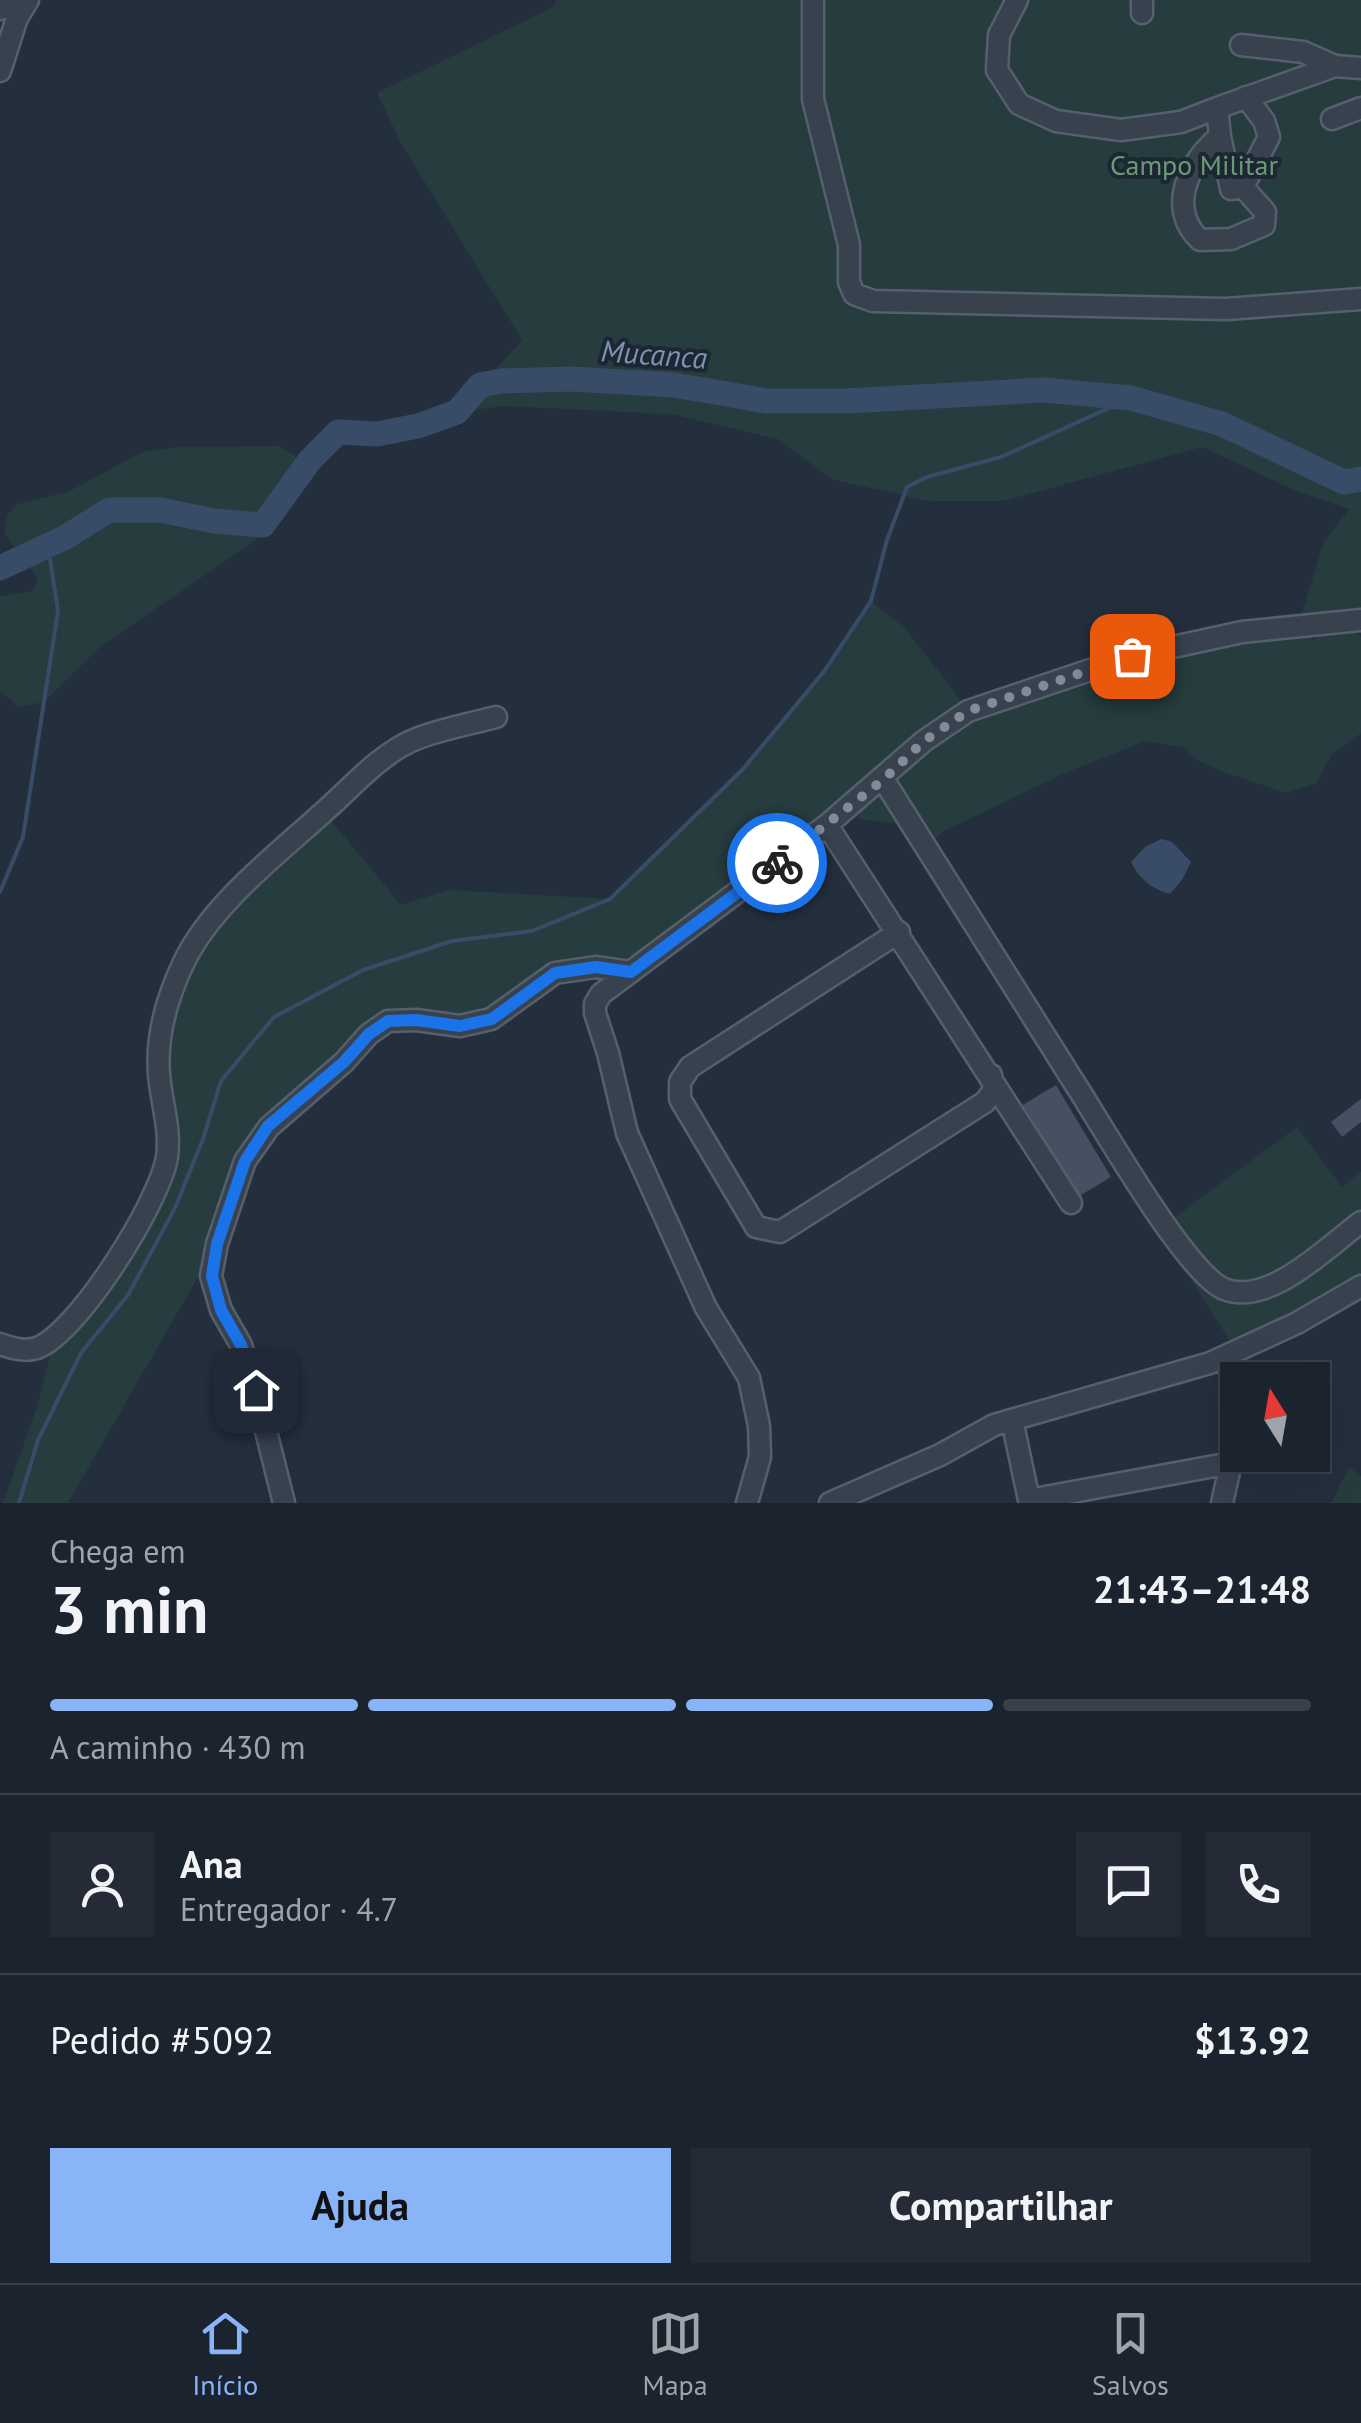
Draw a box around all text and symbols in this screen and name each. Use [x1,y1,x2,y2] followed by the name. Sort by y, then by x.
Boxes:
[1110,146,1278,183] park label: Campo Militar
[600,330,709,377] water label: Mucanca
[1090,614,1175,699] pin
[1105,629,1160,684] icon: bag
[727,813,827,913] courier
[750,836,805,891] icon: bike
[214,1348,299,1433] pin
[1220,1362,1330,1472] north arrow
[1220,1362,1330,1472] map controls
[229,1363,284,1418] icon: home
[50,1530,186,1572] text: Chega em
[1093,1564,1311,1613] text: 21:43–21:48
[50,1567,209,1651] text: 3 min
[50,1726,305,1768] text: A caminho · 430 m
[50,1832,155,1937] button: person
[1076,1832,1181,1937] button: chat
[1206,1832,1311,1937] button: phone
[180,1839,243,1888] text: Ana
[180,1888,398,1930] text: Entregador · 4.7
[50,2015,274,2064] text: Pedido #5092
[1194,2015,1311,2064] text: $13.92
[50,2148,671,2263] button: Ajuda
[691,2148,1311,2263] button: Compartilhar
[192,2306,258,2403] tab: Início
[643,2306,708,2403] tab: Mapa
[1092,2306,1169,2403] tab: Salvos

